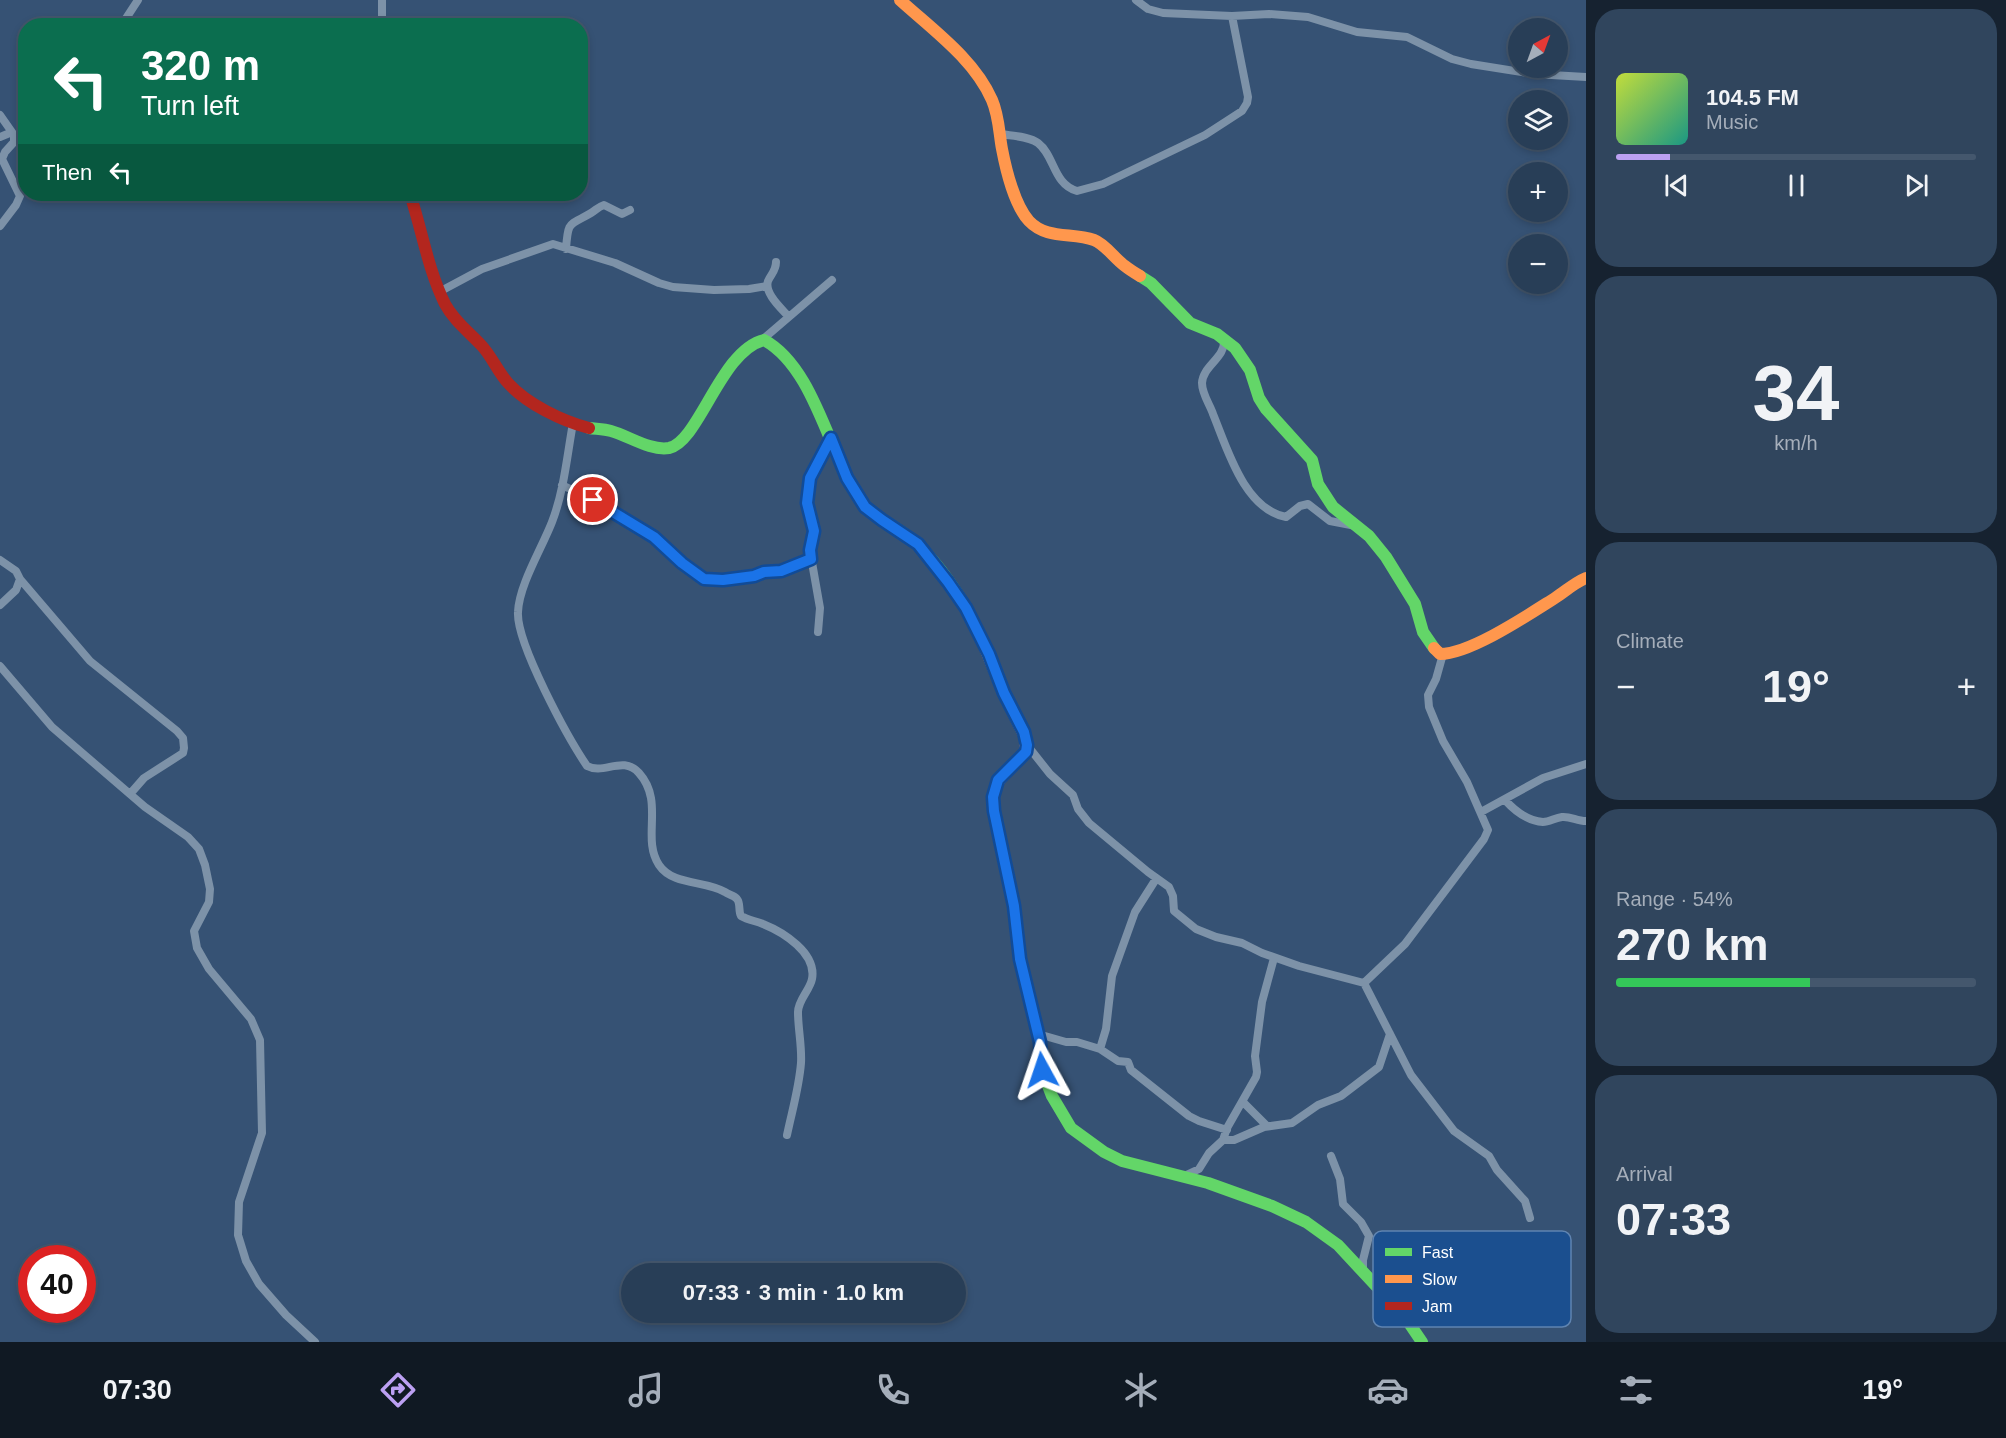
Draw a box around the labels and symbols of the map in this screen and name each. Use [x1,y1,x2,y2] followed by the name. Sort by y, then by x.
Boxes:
[1508,18,1568,78] north arrow
[567,474,618,525] pin
[1010,1038,1074,1102] position arrow
[1373,1231,1571,1327] legend
[1422,1244,1454,1261] text: Fast
[18,1245,96,1323] speed limit sign: 40
[1422,1271,1457,1288] text: Slow
[1422,1298,1452,1315] text: Jam

